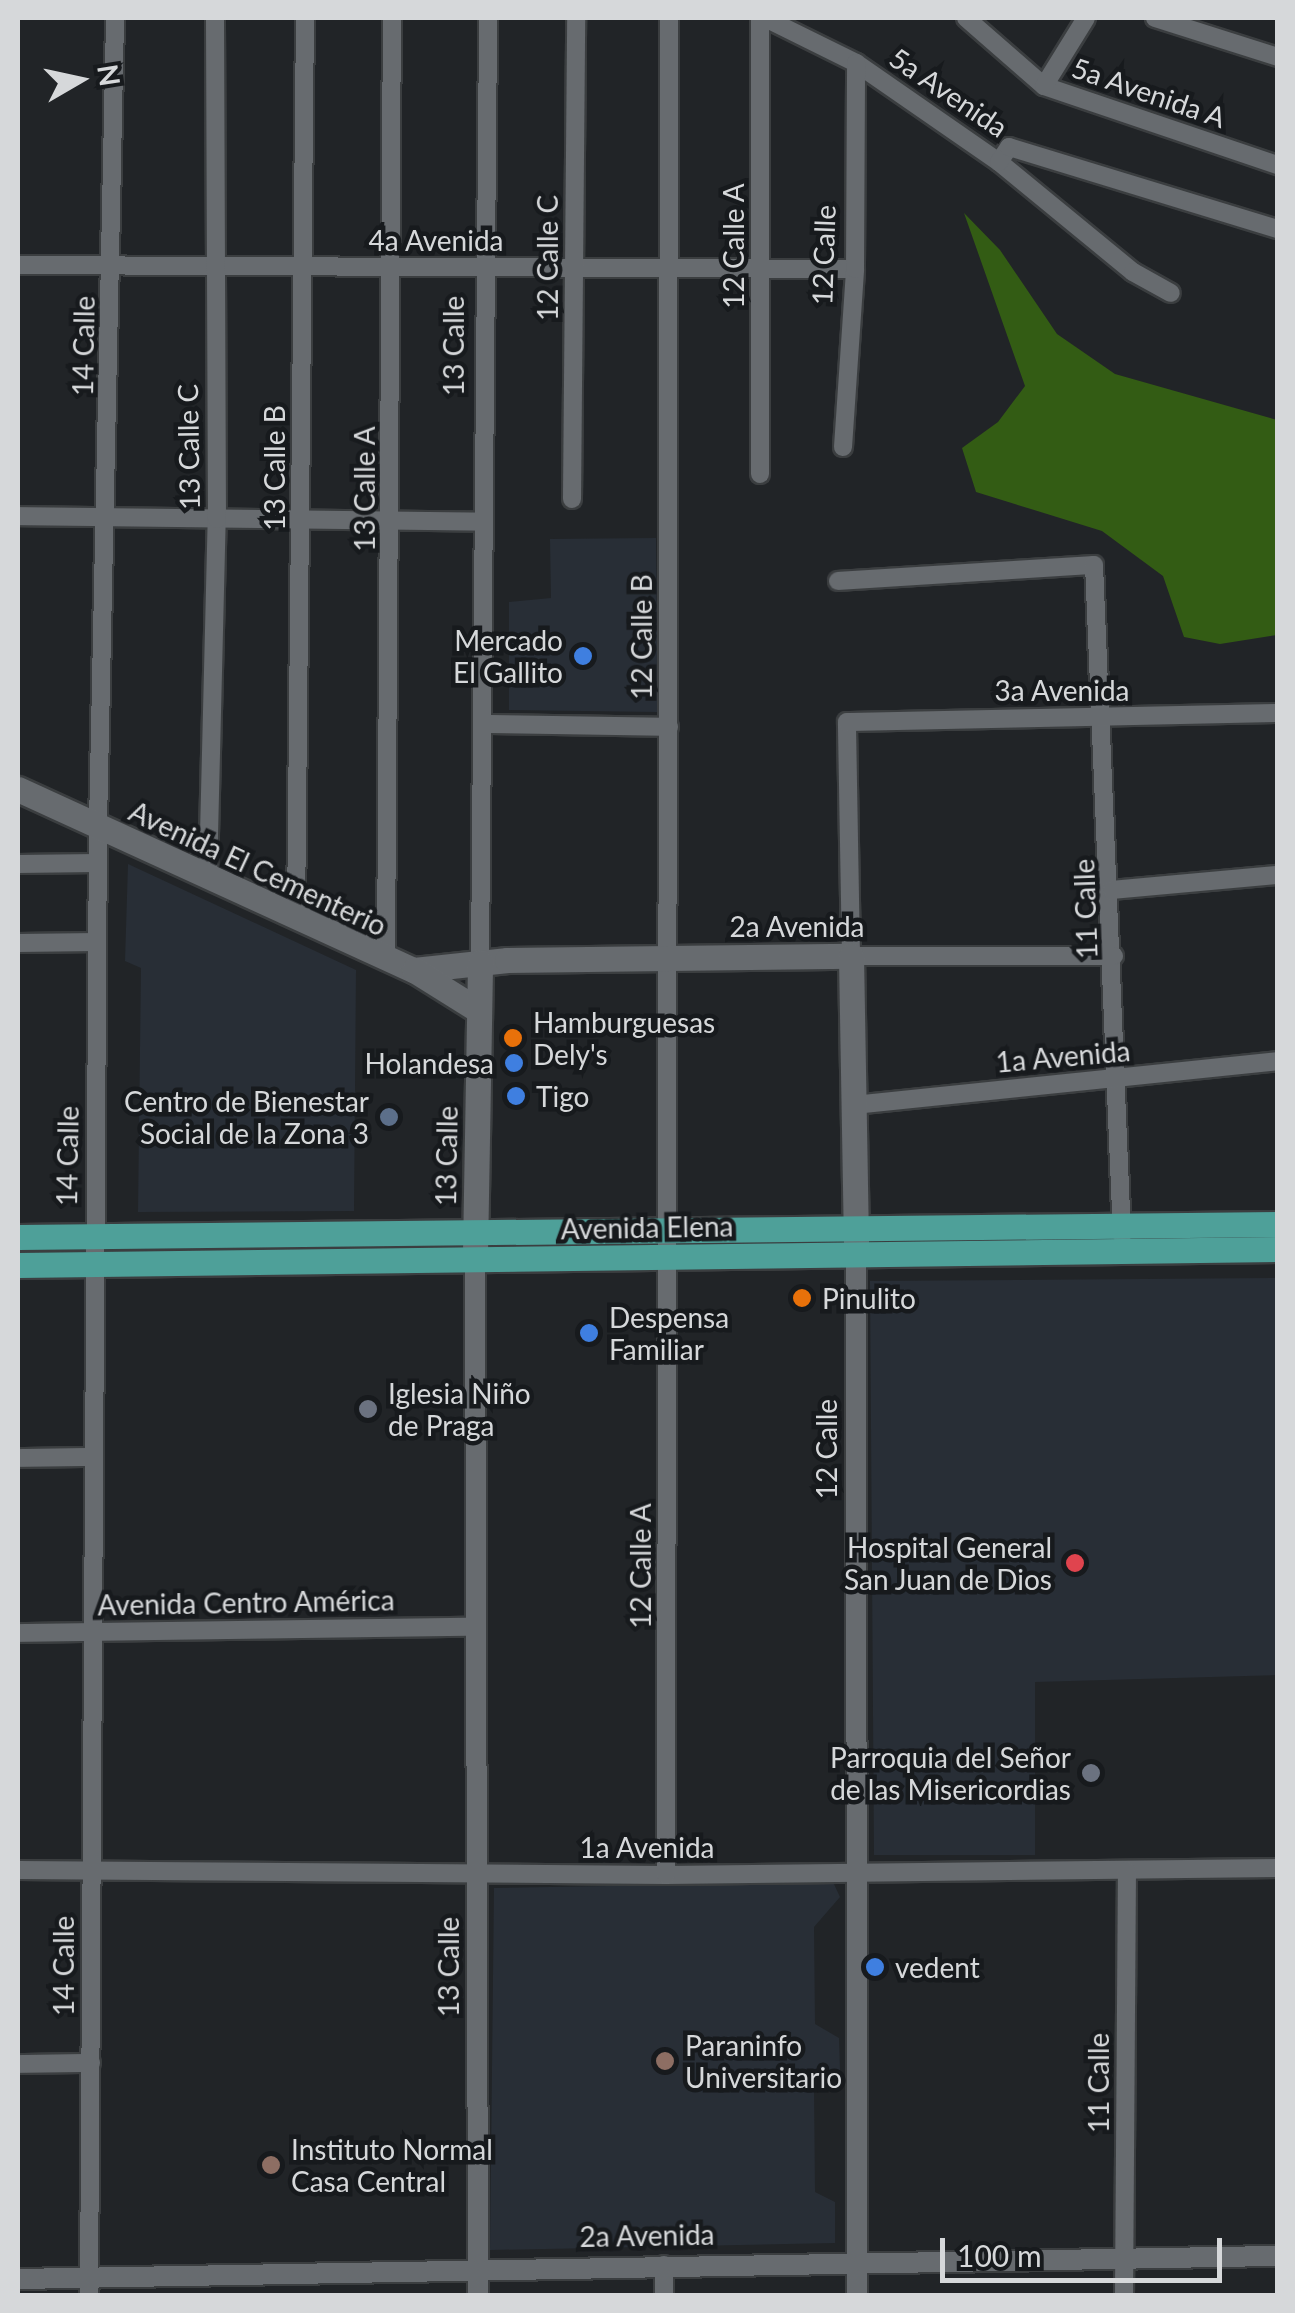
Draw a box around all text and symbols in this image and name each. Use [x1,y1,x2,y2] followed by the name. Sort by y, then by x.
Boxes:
[30,30,130,130] north arrow
[883,40,1015,144] street label: 5a Avenida
[1067,50,1231,134] street label: 5a Avenida A
[91,62,128,89] text: N
[716,183,750,309] street label: 12 Calle A
[530,195,564,321] street label: 12 Calle C
[804,204,842,306] street label: 12 Calle
[368,223,504,257] street label: 4a Avenida
[65,296,101,396] street label: 14 Calle
[436,296,470,396] street label: 13 Calle
[170,384,206,510] street label: 13 Calle C
[257,405,291,531] street label: 13 Calle B
[347,426,381,552] street label: 13 Calle A
[624,574,658,700] street label: 12 Calle B
[453,623,563,689] place label: Mercado El Gallito
[572,645,594,667] marker: Mercado El Gallito
[994,673,1130,707] street label: 3a Avenida
[124,794,392,942] street label: Avenida El Cementerio
[1066,858,1104,960] street label: 11 Calle
[729,909,865,943] street label: 2a Avenida
[533,1005,715,1071] place label: Hamburguesas Dely's
[502,1027,524,1049] marker: Hamburguesas Dely's
[994,1033,1132,1079] street label: 1a Avenida
[365,1046,494,1080] place label: Holandesa
[503,1052,525,1074] marker: Holandesa
[536,1079,589,1113] place label: Tigo
[124,1084,369,1150] place label: Centro de Bienestar Social de la Zona 3
[505,1085,527,1107] marker: Tigo
[49,1106,85,1206] street label: 14 Calle
[378,1106,400,1128] marker: Centro de Bienestar Social de la Zona 3
[428,1106,464,1206] street label: 13 Calle
[560,1209,734,1245] street label: Avenida Elena
[822,1281,916,1315] place label: Pinulito
[791,1287,813,1309] marker: Pinulito
[609,1300,729,1366] place label: Despensa Familiar
[578,1322,600,1344] marker: Despensa Familiar
[388,1376,531,1442] place label: Iglesia Niño de Praga
[357,1398,379,1420] marker: Iglesia Niño de Praga
[809,1399,843,1499] street label: 12 Calle
[623,1503,657,1629] street label: 12 Calle A
[843,1530,1052,1596] place label: Hospital General San Juan de Dios
[1062,1550,1088,1576] marker: Hospital General San Juan de Dios
[97,1583,395,1621] street label: Avenida Centro América
[830,1740,1071,1806] place label: Parroquia del Señor de las Misericordias
[1080,1762,1102,1784] marker: Parroquia del Señor de las Misericordias
[579,1830,715,1864] street label: 1a Avenida
[46,1916,80,2016] street label: 14 Calle
[431,1917,465,2017] street label: 13 Calle
[895,1950,980,1984] place label: vedent
[864,1956,886,1978] marker: vedent
[685,2028,842,2094] place label: Paraninfo Universitario
[1081,2033,1115,2133] street label: 11 Calle
[654,2050,676,2072] marker: Paraninfo Universitario
[291,2132,493,2198] place label: Instituto Normal Casa Central
[260,2154,282,2176] marker: Instituto Normal Casa Central
[579,2217,715,2253] street label: 2a Avenida
[945,2218,1228,2280] scale bar
[957,2237,1042,2273] text: 100 m

